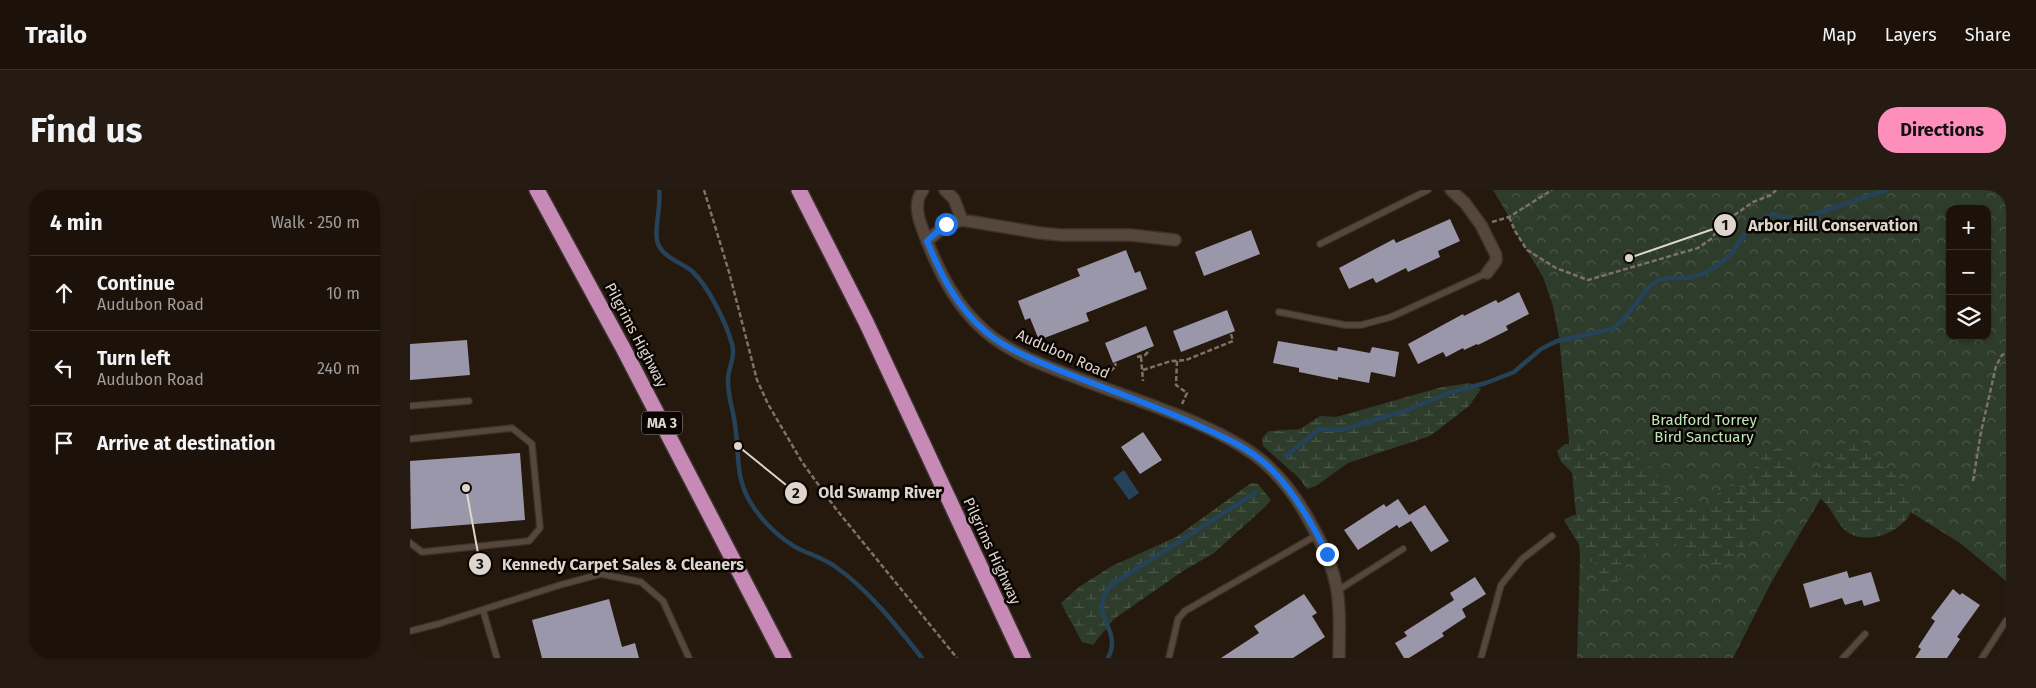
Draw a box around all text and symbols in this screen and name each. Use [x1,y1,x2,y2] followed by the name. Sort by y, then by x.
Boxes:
[25,21,87,49] text: Trailo
[1822,24,1857,46] text: Map
[1885,24,1937,46] text: Layers
[1965,24,2011,46] text: Share
[1878,107,2006,153] button: Directions
[30,109,142,151] text: Find us
[1946,205,1991,340] map controls
[1946,205,1991,250] button: +
[50,210,103,236] text: 4 min
[1713,210,1928,241] callout: Arbor Hill Conservation
[271,213,360,232] text: Walk · 250 m
[935,213,958,236] route start
[1722,216,1728,234] text: 1
[1747,216,1918,235] text: Arbor Hill Conservation
[1946,250,1991,295] button: −
[97,272,175,295] text: Continue
[50,279,78,307] icon: ahead
[601,280,671,391] street label: Pilgrims Highway
[326,284,360,303] text: 10 m
[97,295,204,314] text: Audubon Road
[1946,295,1991,340] button: layers
[1014,325,1112,383] street label: Audubon Road
[97,347,171,370] text: Turn left
[50,354,78,382] icon: left
[317,359,360,378] text: 240 m
[97,370,204,389] text: Audubon Road
[1651,411,1757,446] park label: Bradford Torrey Bird Sanctuary
[642,412,682,434] road number: MA 3
[50,429,78,457] icon: arrive
[97,432,276,455] text: Arrive at destination
[784,477,952,508] callout: Old Swamp River
[818,483,942,502] text: Old Swamp River
[792,484,800,502] text: 2
[959,495,1025,608] street label: Pilgrims Highway
[1316,543,1339,566] route end
[467,549,754,580] callout: Kennedy Carpet Sales & Cleaners
[475,555,484,573] text: 3
[502,555,744,574] text: Kennedy Carpet Sales & Cleaners

